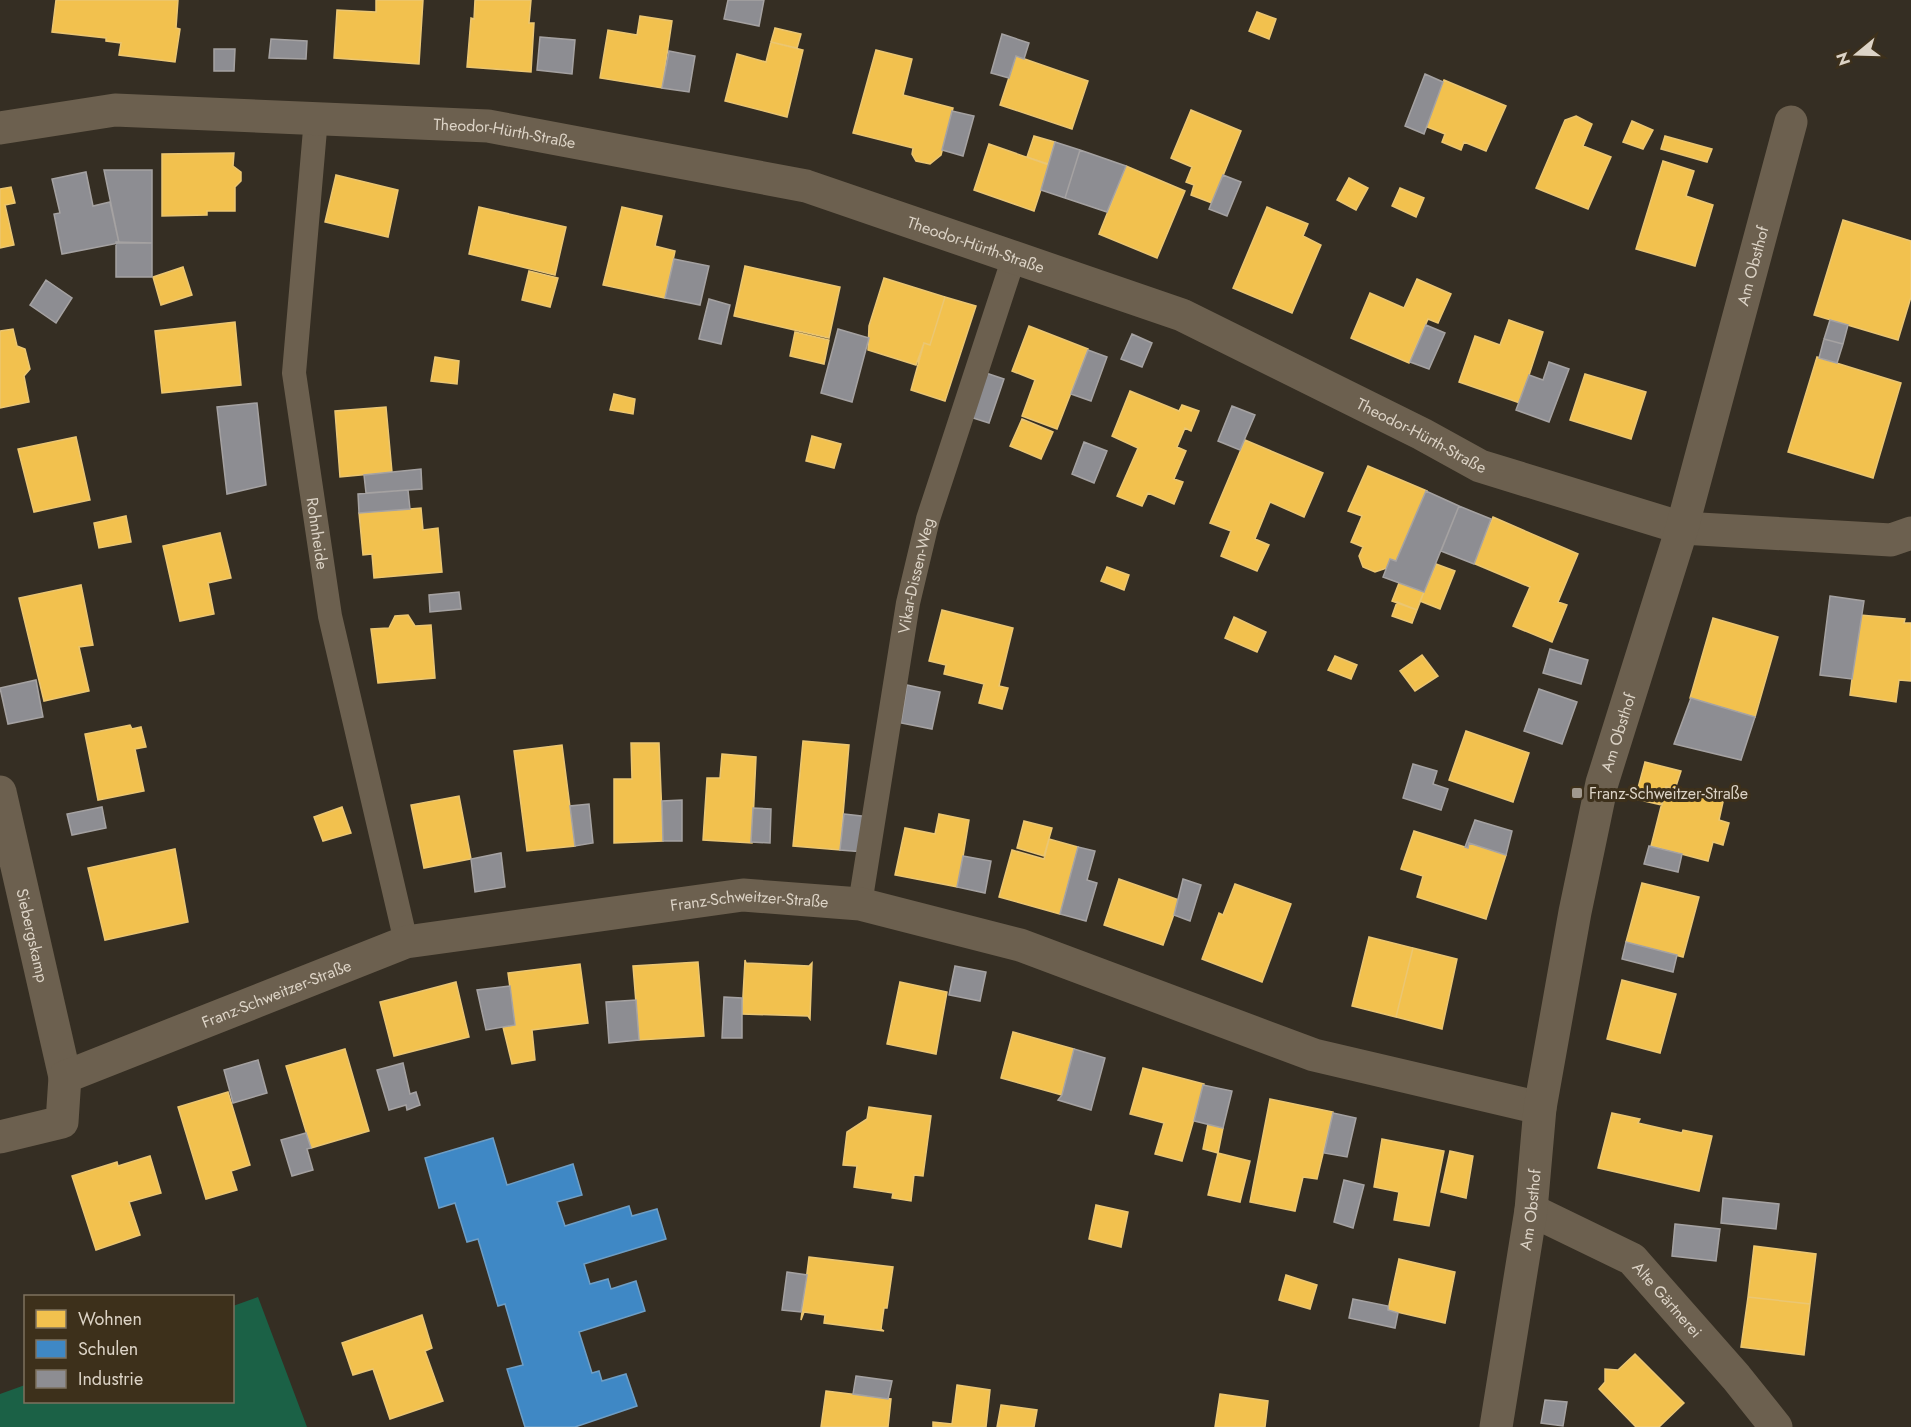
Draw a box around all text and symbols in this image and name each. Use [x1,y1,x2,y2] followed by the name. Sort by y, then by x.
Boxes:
[1827,24,1887,84] north arrow
[1830,49,1856,68] text: N
[433,113,578,154] street label: Theodor-Hürth-Straße
[904,211,1047,279] street label: Theodor-Hürth-Straße
[1731,223,1775,308] street label: Am Obsthof
[1353,392,1489,479] street label: Theodor-Hürth-Straße
[301,496,334,571] street label: Rohnheide
[892,515,940,635] street label: Vikar-Dissen-Weg
[1595,690,1642,775] street label: Am Obsthof
[1589,782,1748,805] place label: Franz-Schweitzer-Straße
[1570,786,1584,800] marker: Franz-Schweitzer-Straße
[669,884,829,917] street label: Franz-Schweitzer-Straße
[10,886,54,985] street label: Siebergskamp
[198,954,355,1034] street label: Franz-Schweitzer-Straße
[1514,1168,1547,1252] street label: Am Obsthof
[1627,1256,1707,1343] street label: Alte Gärtnerei
[24,1295,234,1403] legend
[78,1306,142,1332] text: Wohnen
[78,1336,138,1362] text: Schulen
[78,1366,143,1392] text: Industrie

